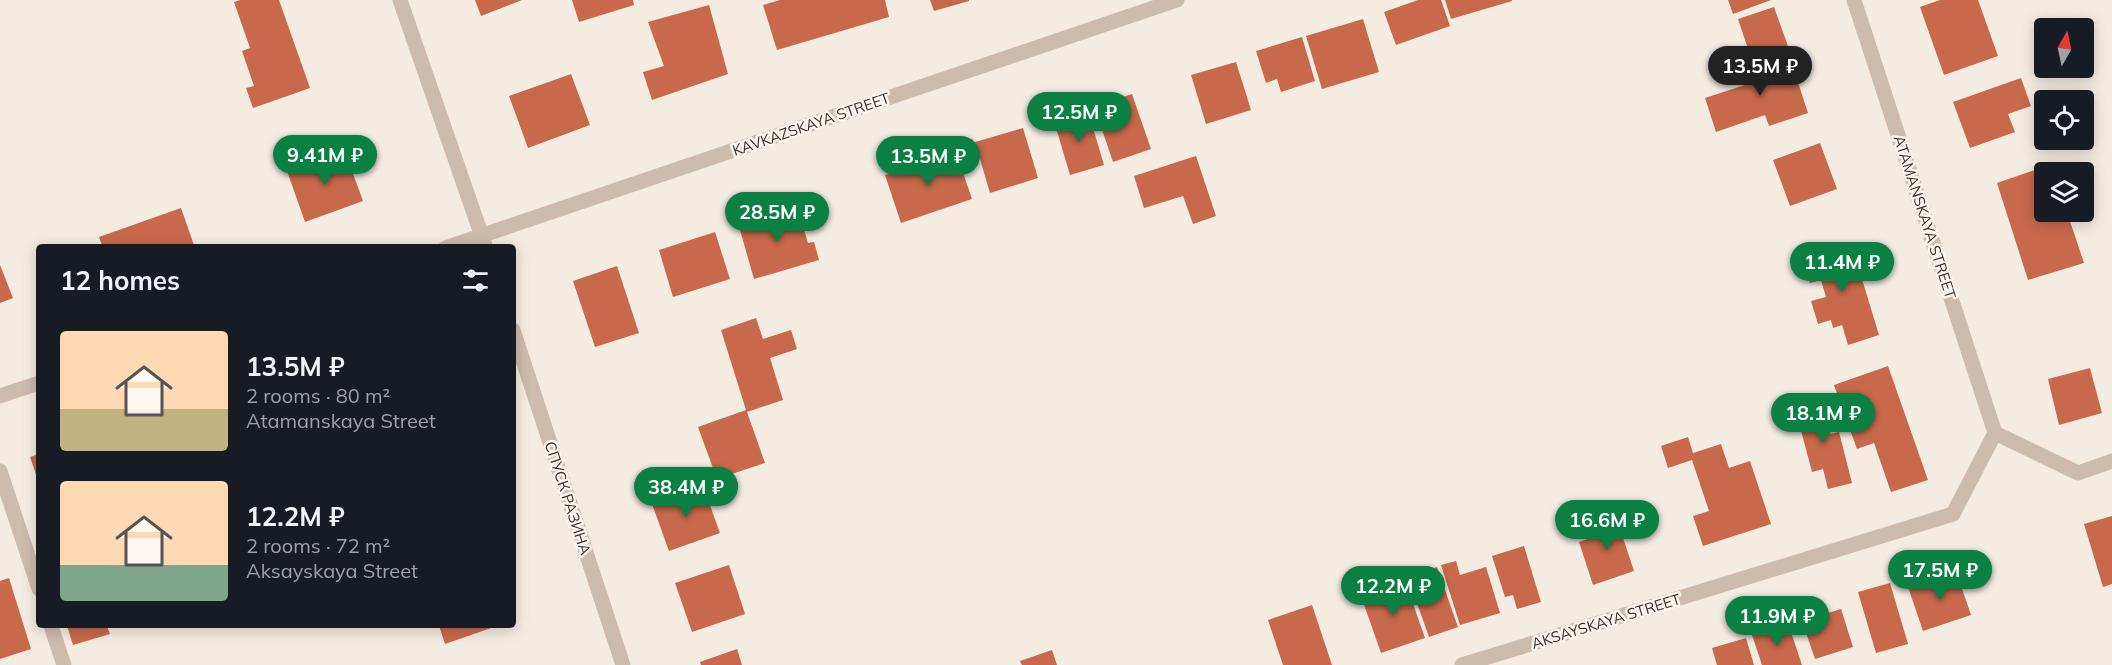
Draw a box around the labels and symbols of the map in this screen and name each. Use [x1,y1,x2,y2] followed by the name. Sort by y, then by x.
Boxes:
[2034,18,2094,78] north arrow
[1705,46,1815,97] pin: 13.5M ₽
[730,88,892,160] street label: KAVKAZSKAYA STREET
[1024,92,1134,143] pin: 12.5M ₽
[1890,133,1960,301] street label: ATAMANSKAYA STREET
[270,135,380,186] pin: 9.41M ₽
[873,136,983,187] pin: 13.5M ₽
[722,192,832,243] pin: 28.5M ₽
[1787,242,1897,293] pin: 11.4M ₽
[1768,393,1878,444] pin: 18.1M ₽
[541,439,595,557] street label: СПУСК РАЗИНА
[631,467,741,518] pin: 38.4M ₽
[1552,500,1662,551] pin: 16.6M ₽
[1885,550,1995,601] pin: 17.5M ₽
[1338,566,1448,617] pin: 12.2M ₽
[1529,589,1683,653] street label: AKSAYSKAYA STREET
[1722,596,1832,647] pin: 11.9M ₽

